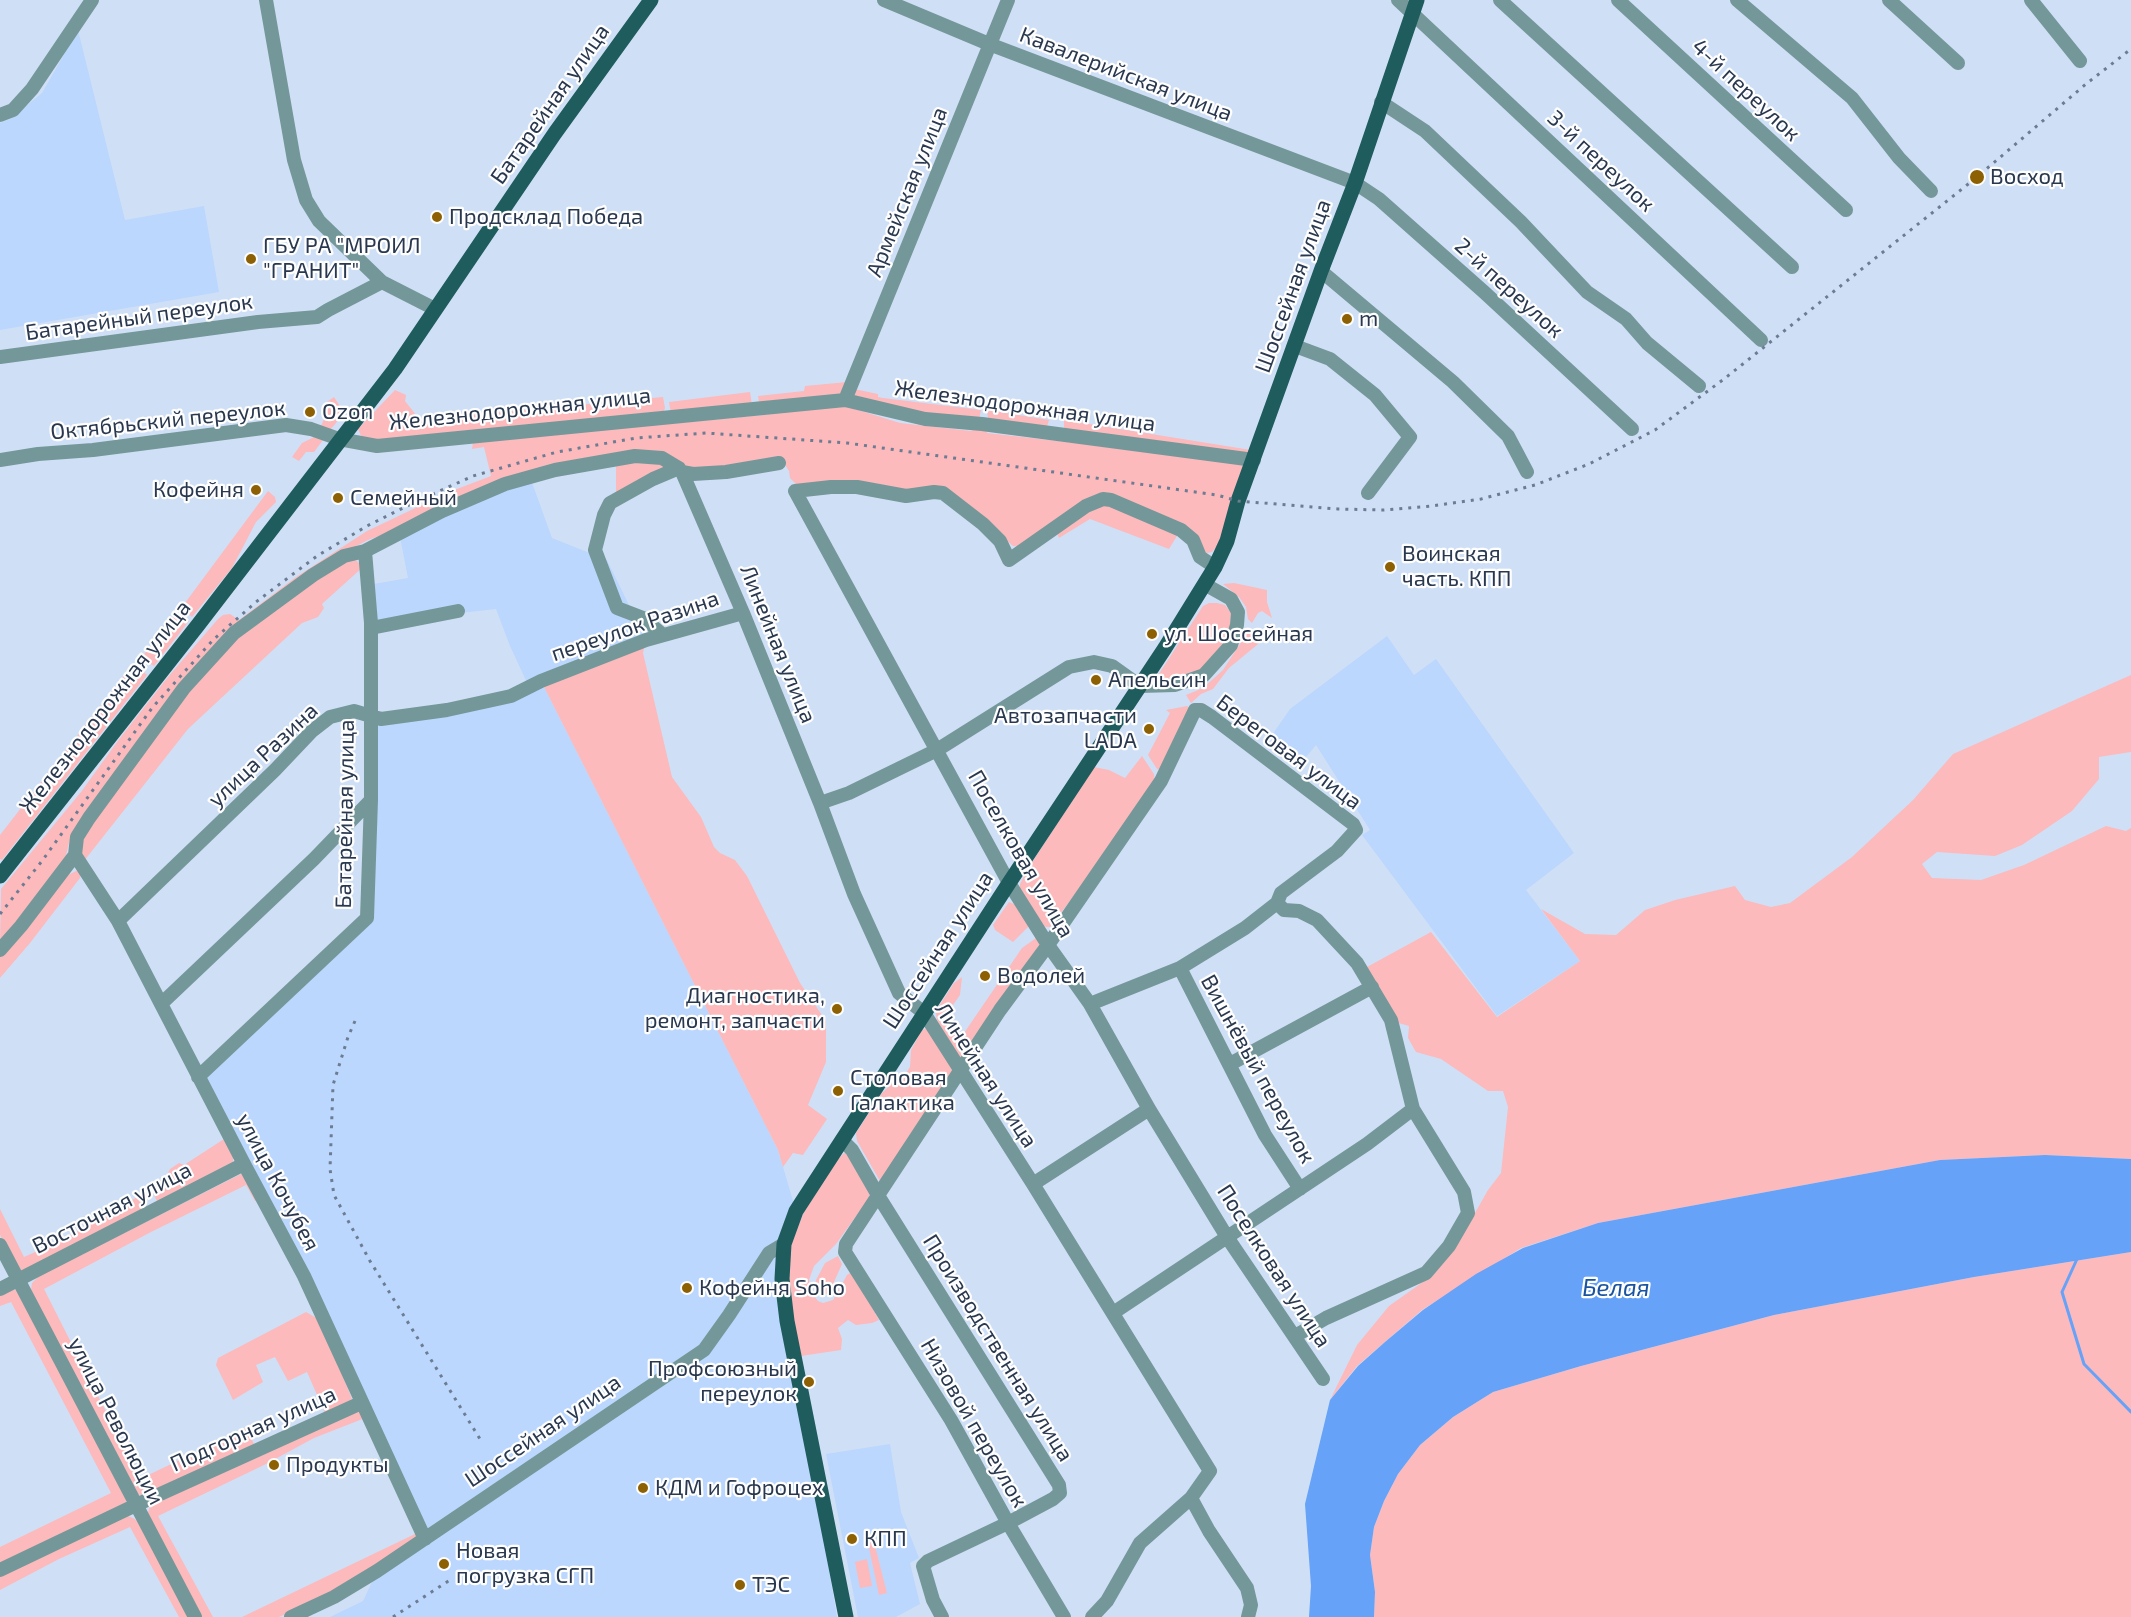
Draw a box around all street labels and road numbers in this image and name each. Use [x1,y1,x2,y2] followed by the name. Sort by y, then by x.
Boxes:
[485,19,615,189] street label: Батарейная улица
[1016,21,1236,127] street label: Кавалерийская улица
[1687,33,1805,147] street label: 4-й переулок
[861,103,953,281] street label: Армейская улица
[1542,105,1660,217] street label: 3-й переулок
[1249,196,1337,376] street label: Шоссейная улица
[1449,232,1569,344] street label: 2-й переулок
[24,288,254,346] street label: Батарейный переулок
[893,375,1157,437] street label: Железнодорожная улица
[388,382,652,436] street label: Железнодорожная улица
[49,395,287,445] street label: Октябрьский переулок
[734,561,822,727] street label: Линейная улица
[548,585,722,667] street label: переулок Разина
[14,595,196,819] street label: Железнодорожная улица
[1211,689,1367,815] street label: Береговая улица
[203,698,323,812] street label: улица Разина
[330,719,360,909] street label: Батарейная улица
[962,766,1080,942] street label: Поселковая улица
[877,866,999,1034] street label: Шоссейная улица
[1195,970,1321,1168] street label: Вишнёвый переулок
[929,997,1043,1153] street label: Линейная улица
[231,1109,325,1255] street label: улица Кочубея
[28,1156,196,1260] street label: Восточная улица
[1211,1180,1337,1352] street label: Поселковая улица
[917,1230,1079,1466] street label: Производственная улица
[62,1333,170,1509] street label: улица Революции
[915,1334,1033,1512] street label: Низовой переулок
[460,1369,626,1493] street label: Шоссейная улица
[166,1381,340,1477] street label: Подгорная улица

